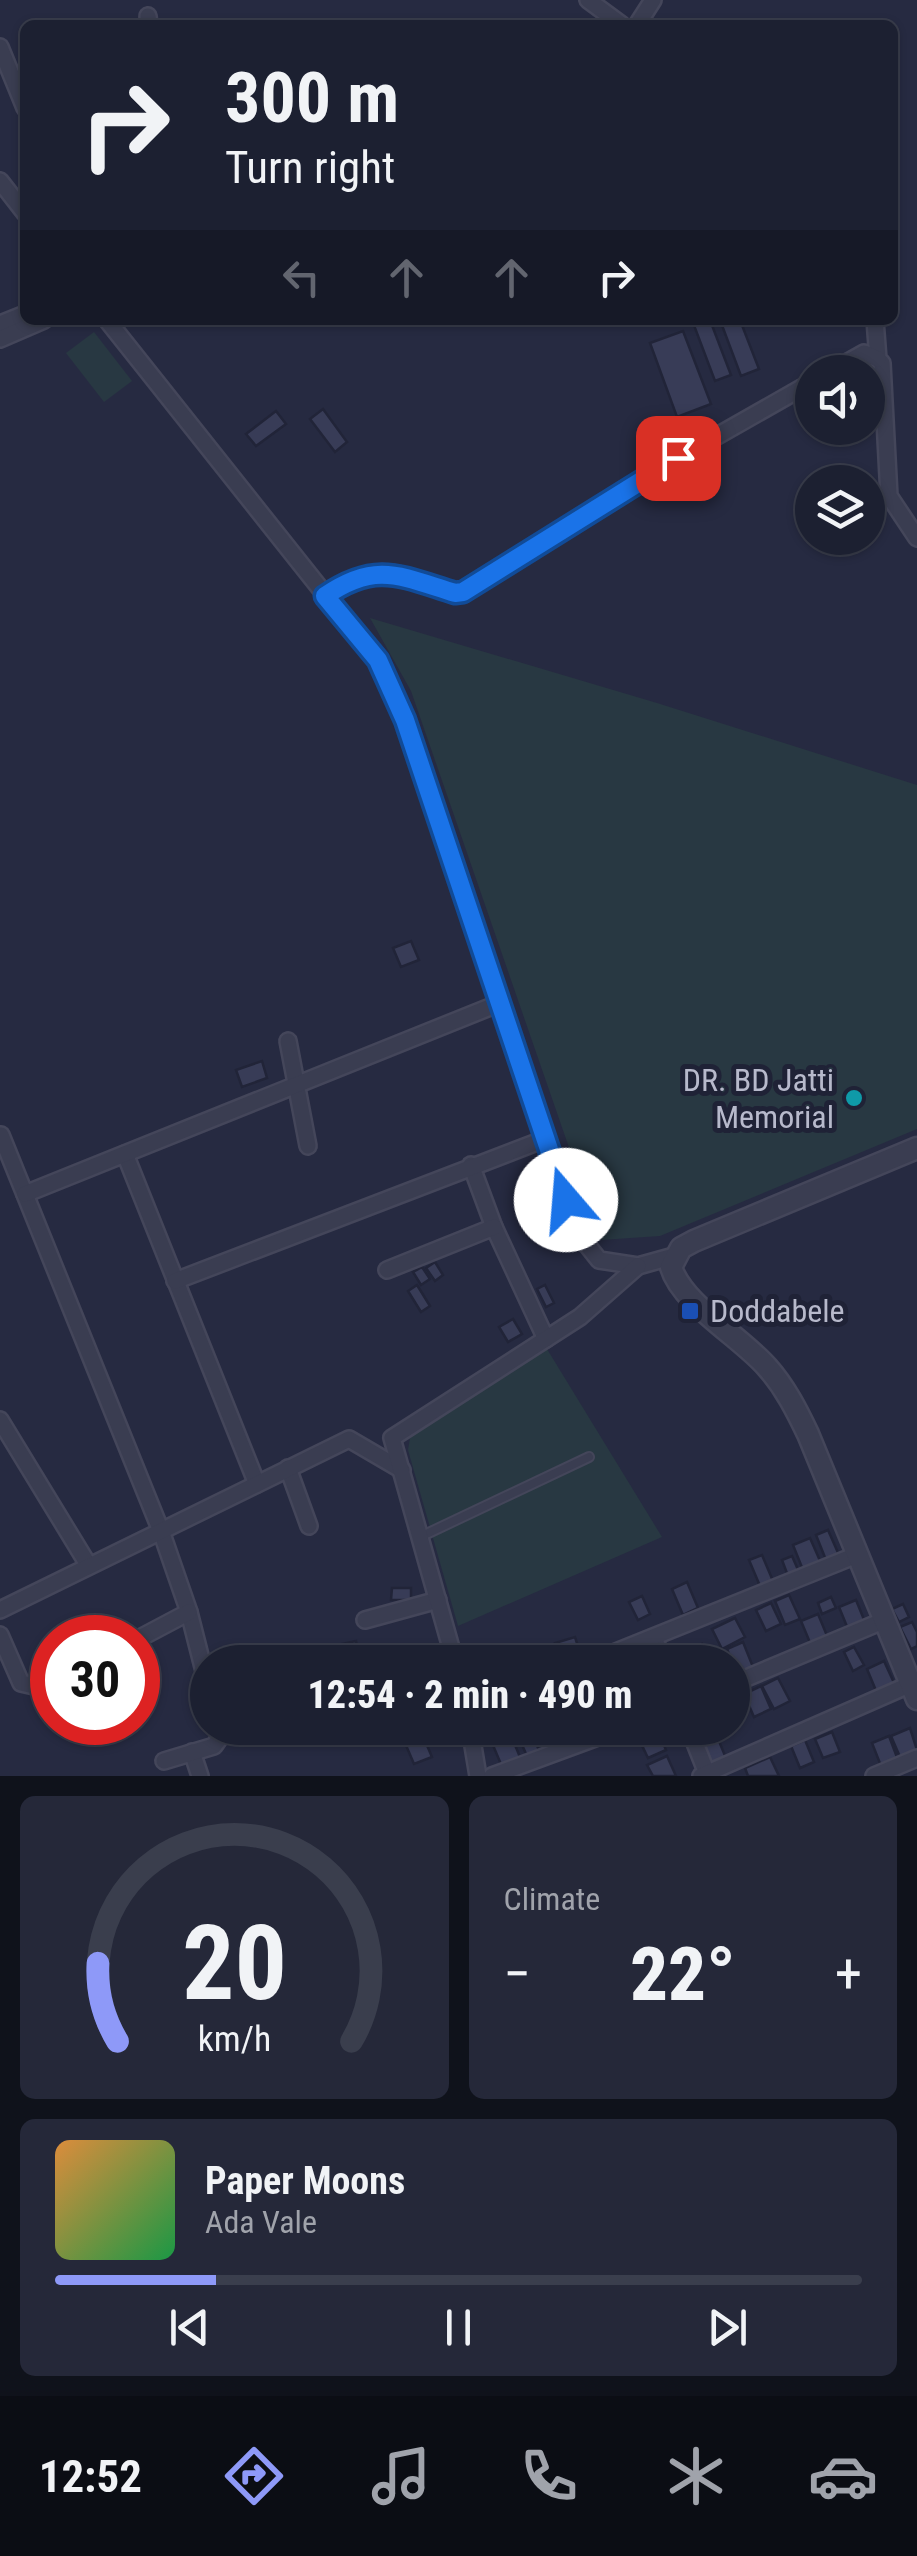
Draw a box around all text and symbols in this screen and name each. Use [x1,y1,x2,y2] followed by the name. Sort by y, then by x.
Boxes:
[225,57,399,139] text: 300 m
[60,60,190,190] icon: right
[225,141,395,194] text: Turn right
[274,250,329,305] icon: left
[379,250,434,305] icon: ahead
[484,250,539,305] icon: ahead
[589,250,644,305] icon: right
[795,355,885,555] map controls
[795,355,885,445] button: sound
[636,416,721,501] pin
[651,431,706,486] icon: arrive
[795,465,885,555] button: layers
[683,1061,834,1136] place label: DR. BD Jatti Memorial
[843,1087,865,1109] marker: DR. BD Jatti Memorial
[514,1148,618,1252] position arrow
[710,1292,845,1330] place label: Doddabele
[679,1300,701,1322] marker: Doddabele
[30,1615,160,1745] speed limit sign: 30
[308,1673,632,1717] text: 12:54 · 2 min · 490 m
[504,1880,600,1918] text: Climate
[182,1903,287,2024] text: 20
[630,1930,736,2018] text: 22°
[504,1942,531,2006] text: −
[835,1942,862,2006] text: +
[197,2018,271,2060] text: km/h
[205,2159,405,2203] text: Paper Moons
[205,2203,317,2241] text: Ada Vale
[162,2300,217,2355] icon: previous
[431,2300,486,2355] icon: pause
[700,2300,755,2355] icon: next
[219,2441,289,2511] icon: directions
[366,2441,436,2511] icon: music
[514,2441,584,2511] icon: phone
[661,2441,731,2511] icon: climate
[808,2441,878,2511] icon: car
[39,2450,142,2503] text: 12:52

